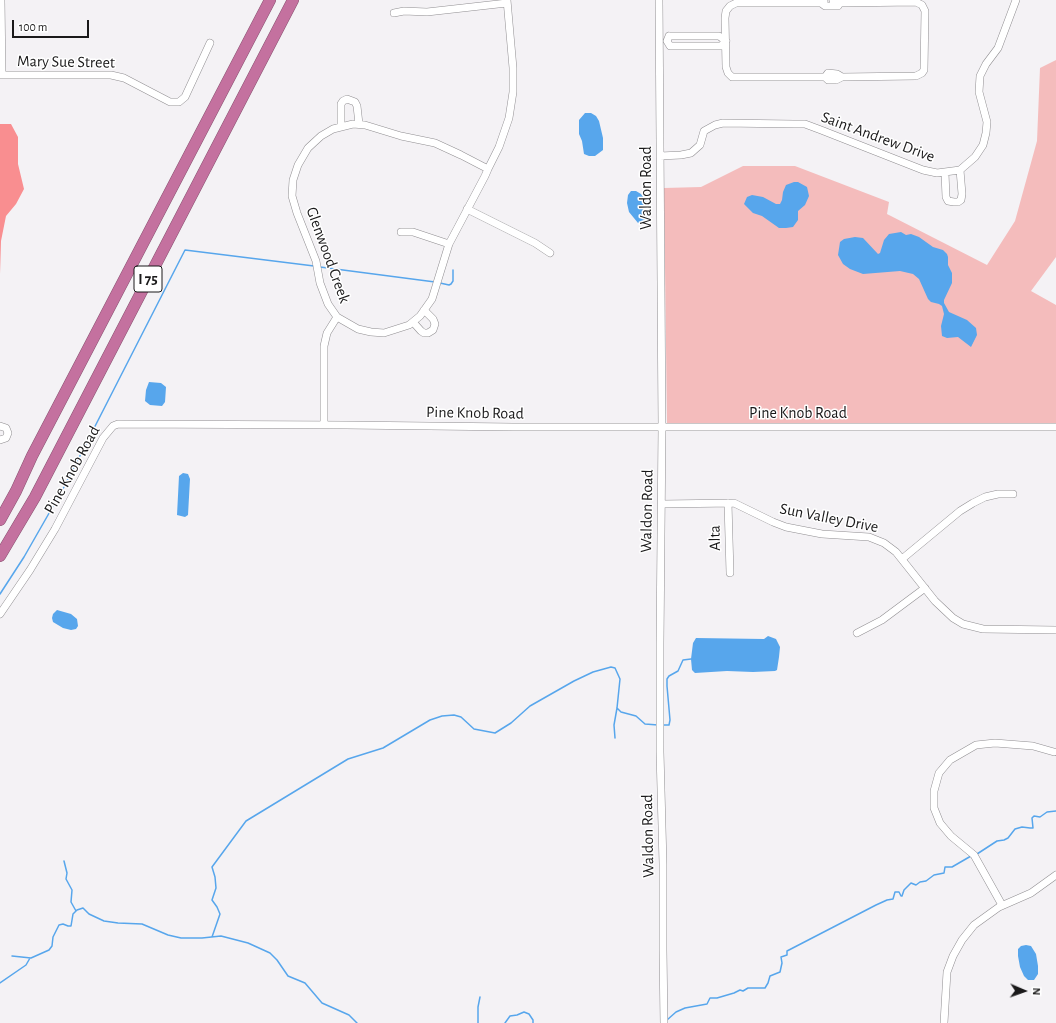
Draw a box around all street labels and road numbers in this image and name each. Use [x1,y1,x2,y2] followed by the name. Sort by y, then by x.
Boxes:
[17,52,115,72] street label: Mary Sue Street
[819,108,937,166] street label: Saint Andrew Drive
[636,146,656,230] street label: Waldon Road
[302,204,354,306] street label: Glenwood Creek
[134,266,162,292] road number: I 75
[426,403,524,423] street label: Pine Knob Road
[749,403,847,423] street label: Pine Knob Road
[40,423,104,517] street label: Pine Knob Road
[637,469,657,553] street label: Waldon Road
[778,499,880,537] street label: Sun Valley Drive
[705,525,725,551] street label: Alta
[638,794,658,878] street label: Waldon Road

